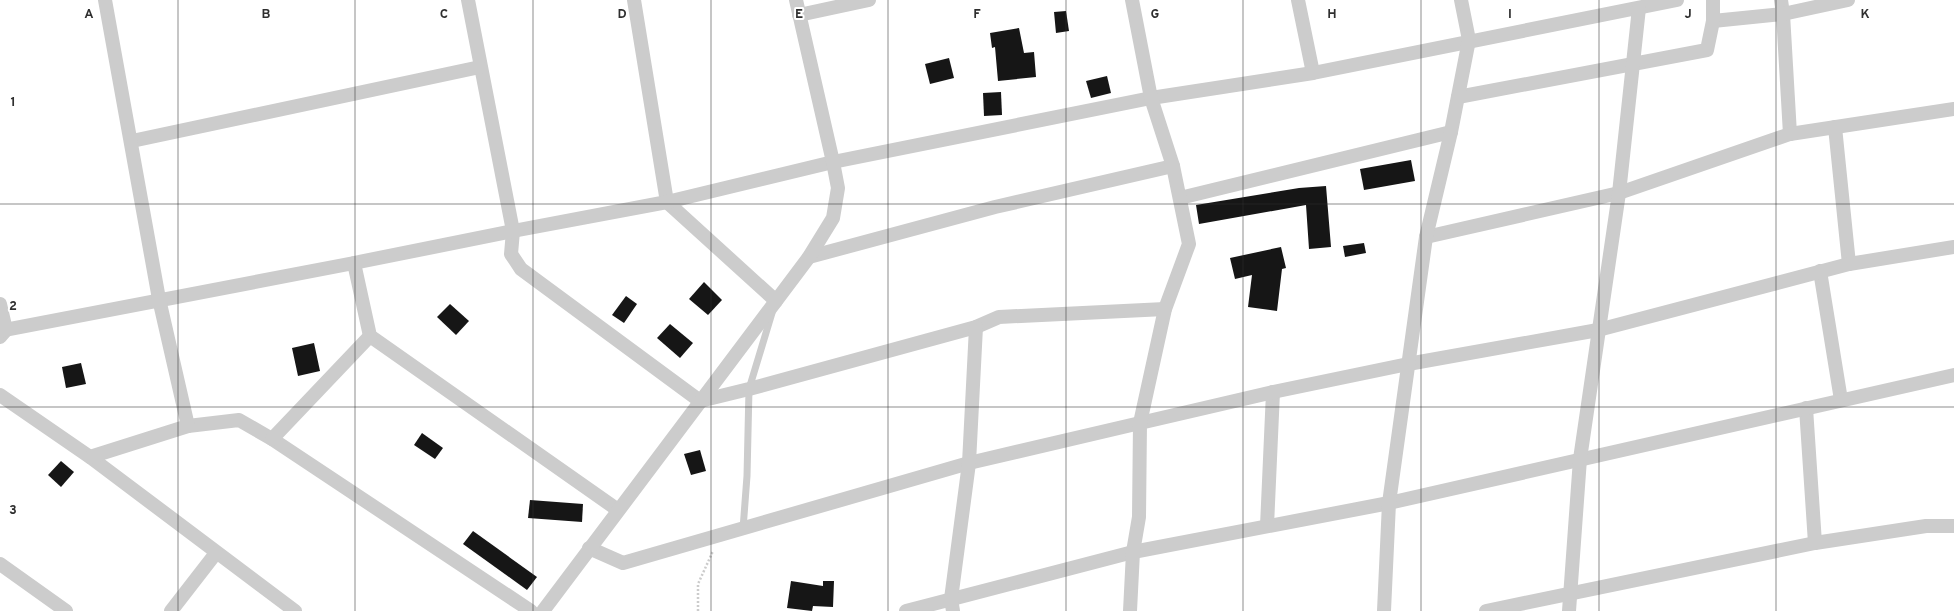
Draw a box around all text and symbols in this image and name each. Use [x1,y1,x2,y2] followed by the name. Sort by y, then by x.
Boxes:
[84,7,94,23] text: A
[262,7,271,23] text: B
[440,7,448,23] text: C
[617,7,627,23] text: D
[795,7,803,23] text: E
[973,7,981,23] text: F
[1151,7,1160,23] text: G
[1327,7,1337,23] text: H
[1508,7,1512,23] text: I
[1684,7,1692,23] text: J
[1860,7,1870,23] text: K
[10,95,16,111] text: 1
[9,299,17,315] text: 2
[9,503,17,519] text: 3

